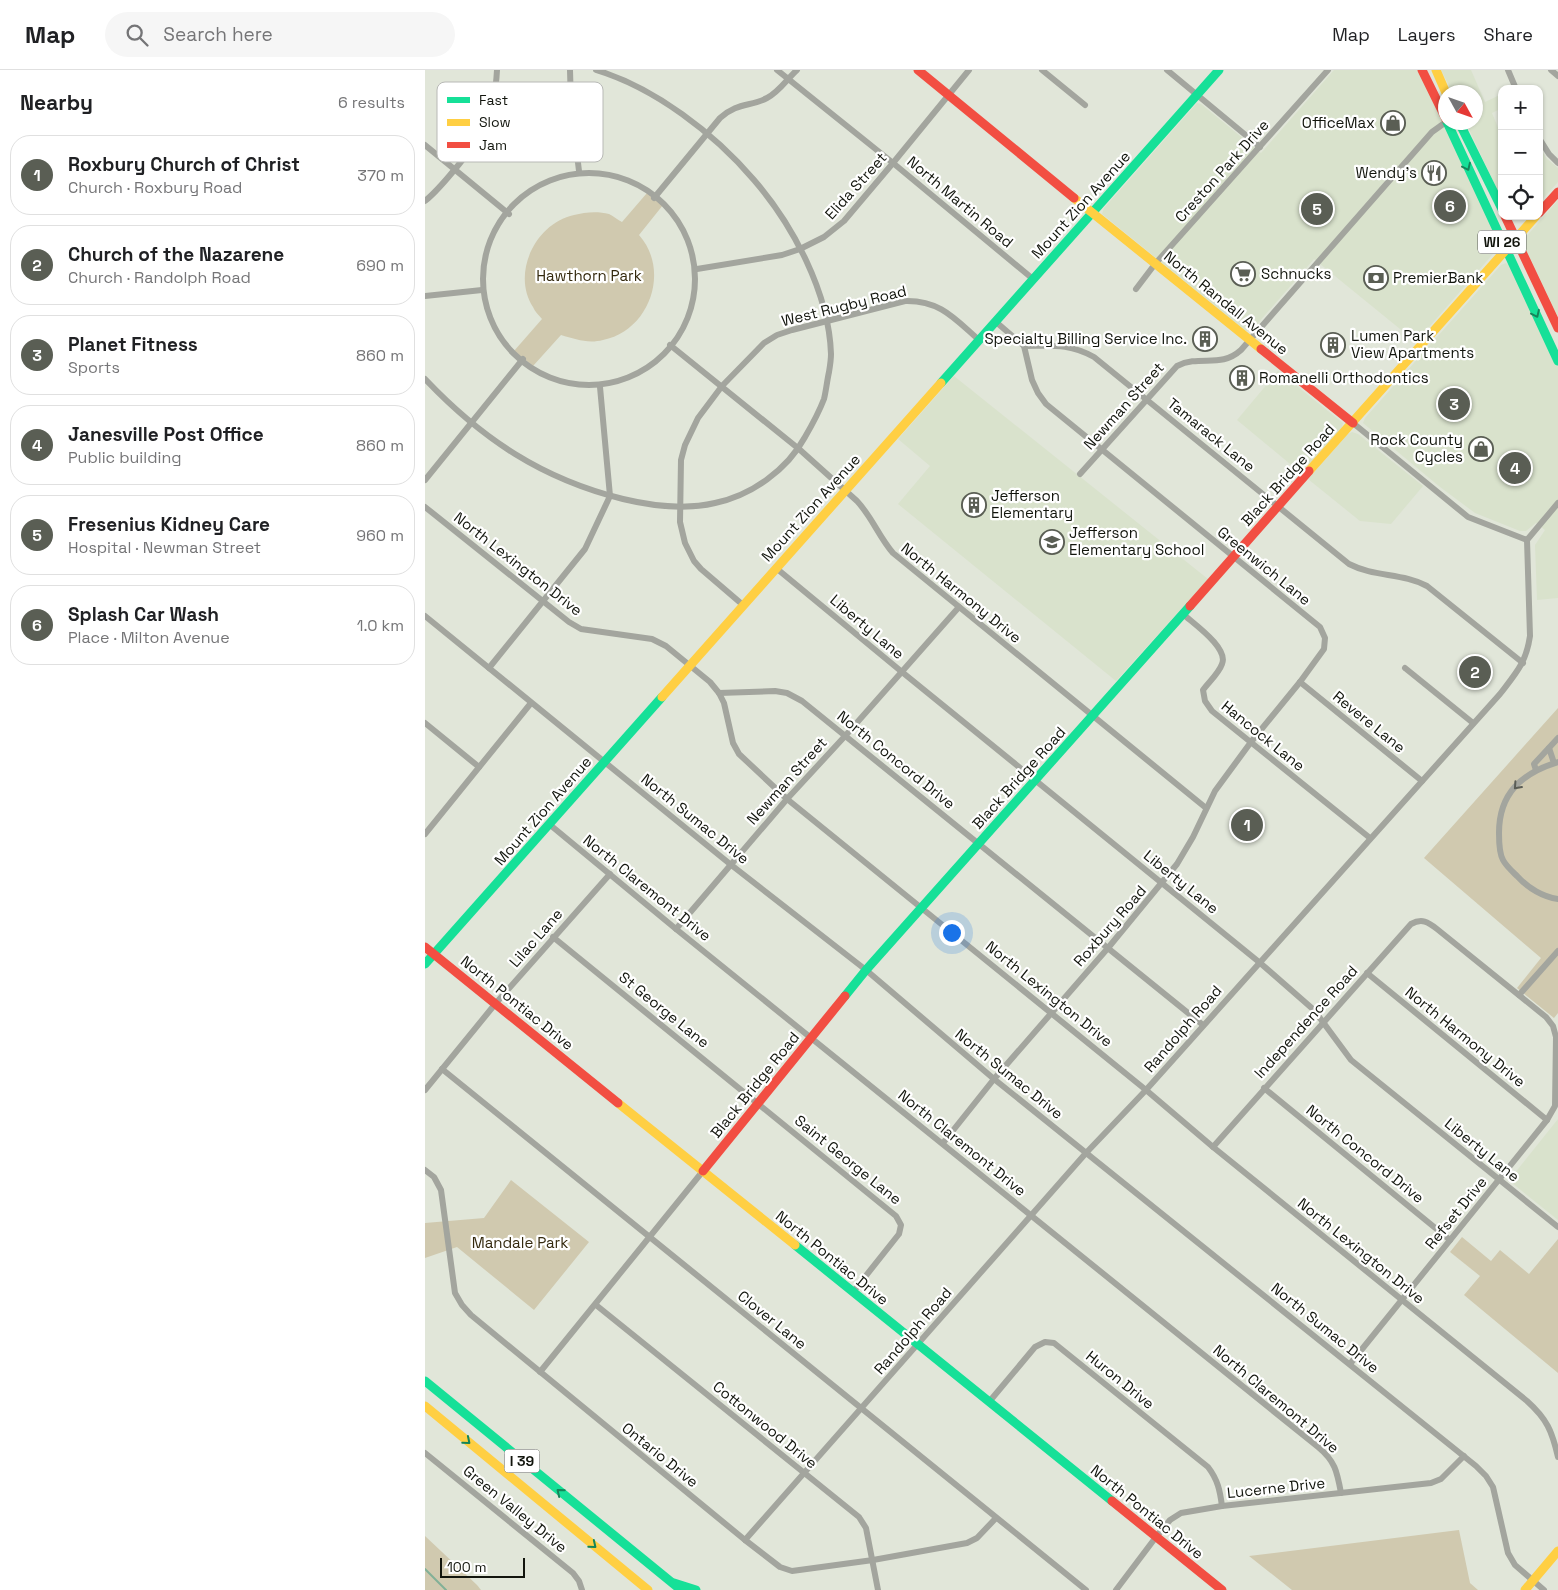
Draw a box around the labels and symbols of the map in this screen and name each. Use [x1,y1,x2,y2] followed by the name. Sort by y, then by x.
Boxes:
[437,82,603,162] legend
[1438,85,1483,130] north arrow
[479,91,508,109] text: Fast
[1380,110,1406,136] shop icon: OfficeMax
[479,113,511,131] text: Slow
[1302,113,1375,132] place label: OfficeMax
[1171,115,1273,226] street label: Creston Park Drive
[479,136,507,154] text: Jam
[1027,147,1134,263] street label: Mount Zion Avenue
[821,148,891,223] street label: Elida Street
[903,152,1017,251] street label: North Martin Road
[1421,160,1447,186] restaurant icon: Wendy's
[1461,162,1472,171] one-way arrow
[1356,163,1417,182] place label: Wendy's
[1434,187,1466,225] pin: 6
[1301,190,1333,228] pin: 5
[1478,230,1526,253] road number: WI 26
[1160,247,1292,359] street label: North Randall Avenue
[1230,261,1256,287] supermarket icon: Schnucks
[1261,264,1331,283] place label: Schnucks
[1363,265,1389,291] bank icon: PremierBank
[536,266,642,285] park label: Hawthorn Park
[1393,268,1483,287] place label: PremierBank
[779,281,908,330] street label: West Rugby Road
[1530,309,1540,318] one-way arrow
[1192,326,1218,352] building icon: Specialty Billing Service Inc.
[1351,326,1474,362] place label: Lumen Park View Apartments
[984,329,1187,348] place label: Specialty Billing Service Inc.
[1320,332,1346,358] building icon: Lumen Park View Apartments
[1079,358,1168,453] street label: Newman Street
[1229,365,1255,391] building icon: Romanelli Orthodontics
[1259,368,1429,387] place label: Romanelli Orthodontics
[1438,385,1470,423] pin: 3
[1164,393,1259,476] street label: Tamarack Lane
[1237,420,1339,530] street label: Black Bridge Road
[1370,430,1463,466] place label: Rock County Cycles
[1468,436,1494,462] shop icon: Rock County Cycles
[1499,449,1531,487] pin: 4
[757,450,864,566] street label: Mount Zion Avenue
[991,486,1073,522] place label: Jefferson Elementary
[961,492,987,518] building icon: Jefferson Elementary
[450,508,586,620] street label: North Lexington Drive
[1214,522,1315,609] street label: Greenwich Lane
[1069,523,1205,559] place label: Jefferson Elementary School
[1039,529,1065,555] school or university icon: Jefferson Elementary School
[897,538,1025,647] street label: North Harmony Drive
[826,590,908,663] street label: Liberty Lane
[1459,653,1491,691] pin: 2
[1329,687,1409,757] street label: Revere Lane
[1218,696,1309,775] street label: Hancock Lane
[834,706,959,813] street label: North Concord Drive
[968,723,1070,833] street label: Black Bridge Road
[742,733,831,828] street label: Newman Street
[490,752,595,869] street label: Mount Zion Avenue
[638,769,753,868] street label: North Sumac Drive
[1514,780,1523,789] one-way arrow
[1231,806,1263,844] pin: 1
[580,830,715,945] street label: North Claremont Drive
[1140,846,1223,918] street label: Liberty Lane
[1069,881,1150,970] street label: Roxbury Road
[505,904,566,971] street label: Lilac Lane
[939,920,965,946] your location
[982,937,1117,1051] street label: North Lexington Drive
[457,951,578,1054] street label: North Pontiac Drive
[1250,961,1361,1082] street label: Independence Road
[615,967,713,1052] street label: St George Lane
[1140,981,1226,1076] street label: Randolph Road
[1401,982,1529,1091] street label: North Harmony Drive
[952,1024,1067,1123] street label: North Sumac Drive
[706,1028,803,1142] street label: Black Bridge Road
[895,1085,1030,1200] street label: North Claremont Drive
[1303,1100,1428,1207] street label: North Concord Drive
[791,1111,906,1209] street label: Saint George Lane
[1441,1114,1524,1186] street label: Liberty Lane
[1421,1173,1491,1253] street label: Refset Drive
[1294,1194,1429,1308] street label: North Lexington Drive
[772,1206,893,1309] street label: North Pontiac Drive
[472,1233,568,1252] park label: Mandale Park
[1268,1278,1383,1377] street label: North Sumac Drive
[870,1283,956,1378] street label: Randolph Road
[734,1286,811,1353] street label: Clover Lane
[1209,1340,1343,1457] street label: North Claremont Drive
[1082,1346,1159,1413] street label: Huron Drive
[709,1377,821,1473] street label: Cottonwood Drive
[618,1418,702,1491] street label: Ontario Drive
[462,1436,471,1445] one-way arrow
[505,1450,539,1472] road number: I 39
[1087,1460,1208,1563] street label: North Pontiac Drive
[459,1461,571,1556] street label: Green Valley Drive
[1226,1473,1326,1502] street label: Lucerne Drive
[557,1489,566,1497] one-way arrow
[587,1539,596,1547] one-way arrow
[440,1555,525,1578] scale bar

